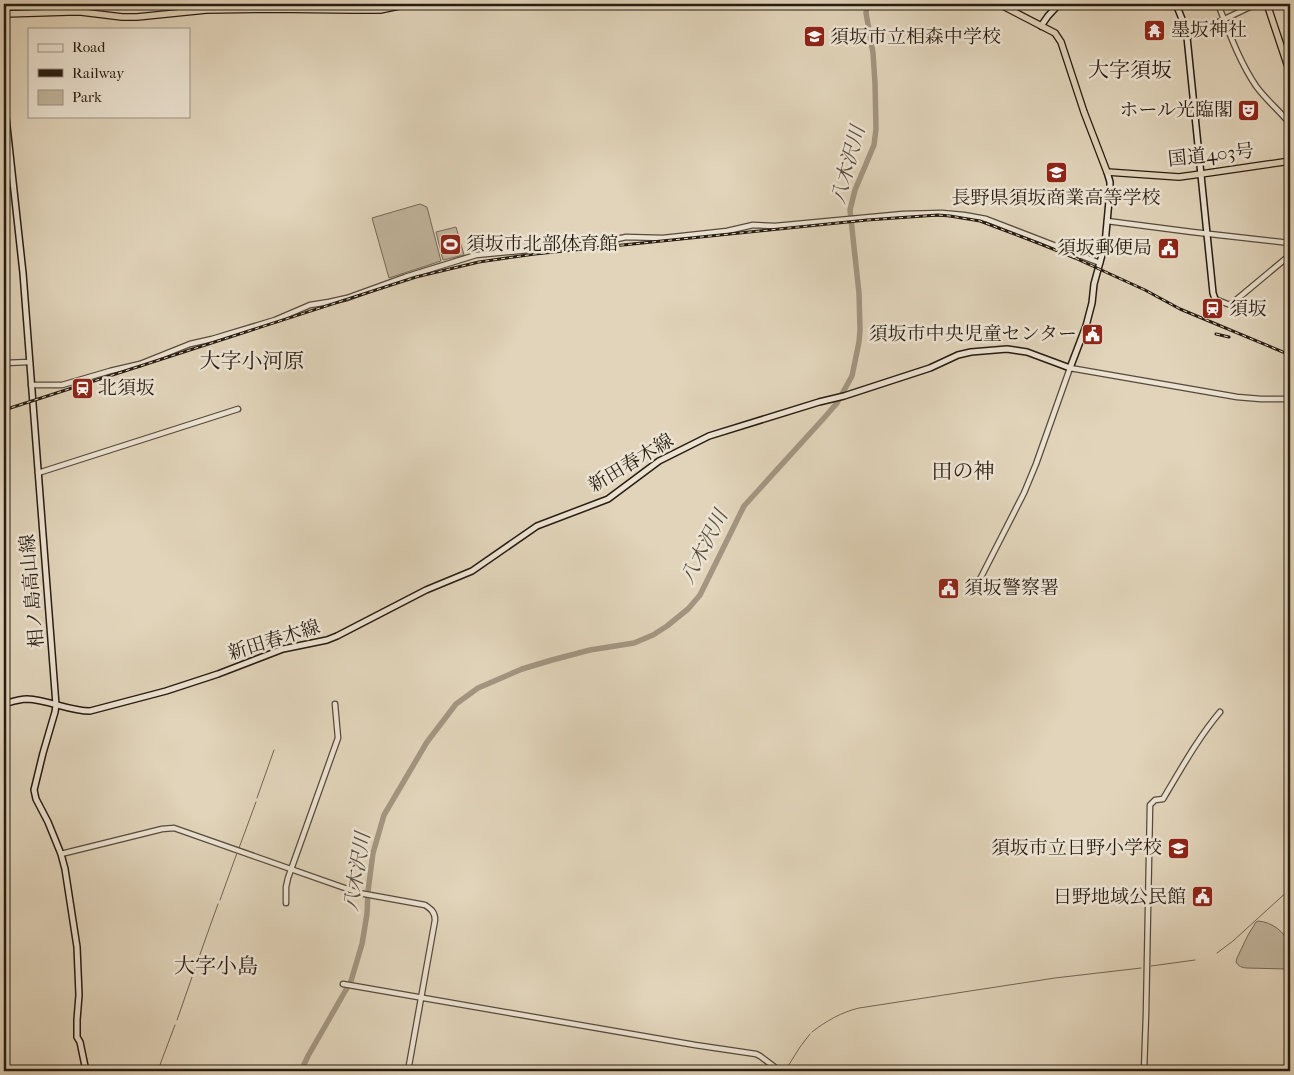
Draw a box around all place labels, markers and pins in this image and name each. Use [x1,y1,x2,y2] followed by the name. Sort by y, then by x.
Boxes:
[1143,18,1167,42] temple icon: 墨坂神社
[1171,19,1247,41] place label: 墨坂神社
[802,25,826,49] school or university icon: 須坂市立相森中学校
[830,26,1001,48] place label: 須坂市立相森中学校
[1237,98,1261,122] theatre icon: ホール光臨閣
[1119,99,1233,121] place label: ホール光臨閣
[1044,160,1068,184] school or university icon: 長野県須坂商業高等学校
[951,187,1161,209] place label: 長野県須坂商業高等学校
[438,232,462,256] sports icon: 須坂市北部体育館
[466,233,618,255] place label: 須坂市北部体育館
[1156,236,1180,260] public building icon: 須坂郵便局
[1057,237,1152,259] place label: 須坂郵便局
[1201,297,1225,321] station icon: 須坂
[1229,298,1267,320] place label: 須坂
[1081,322,1105,346] public building icon: 須坂市中央児童センター
[869,323,1077,345] place label: 須坂市中央児童センター
[70,376,94,400] station icon: 北須坂
[98,377,155,399] place label: 北須坂
[936,576,960,600] public building icon: 須坂警察署
[964,577,1059,599] place label: 須坂警察署
[1166,836,1190,860] school or university icon: 須坂市立日野小学校
[991,837,1162,859] place label: 須坂市立日野小学校
[1190,885,1214,909] public building icon: 日野地域公民館
[1053,886,1186,908] place label: 日野地域公民館

